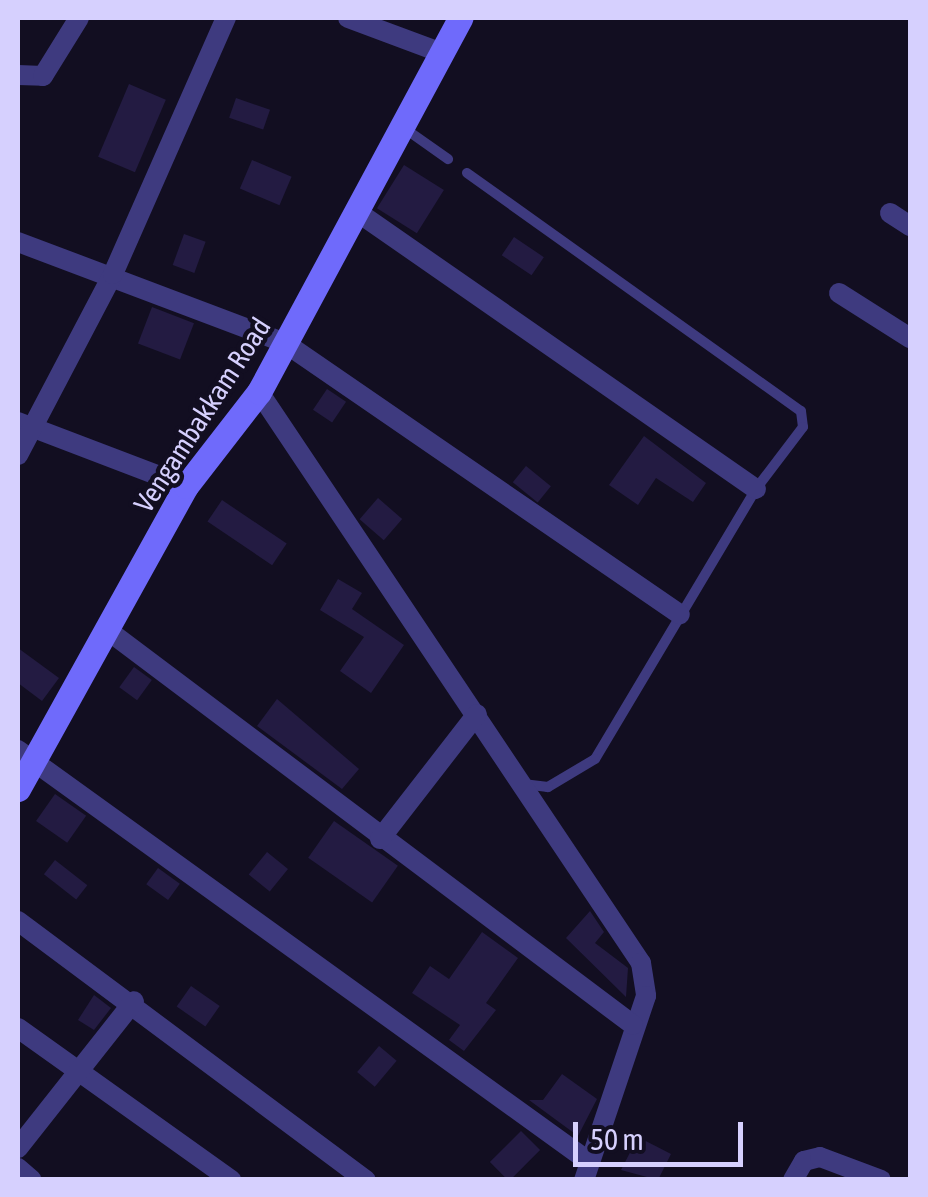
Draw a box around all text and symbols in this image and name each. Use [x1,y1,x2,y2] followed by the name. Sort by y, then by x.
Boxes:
[127,311,277,519] street label: Vengambakkam Road
[578,1102,748,1164] scale bar
[590,1122,644,1156] text: 50 m

